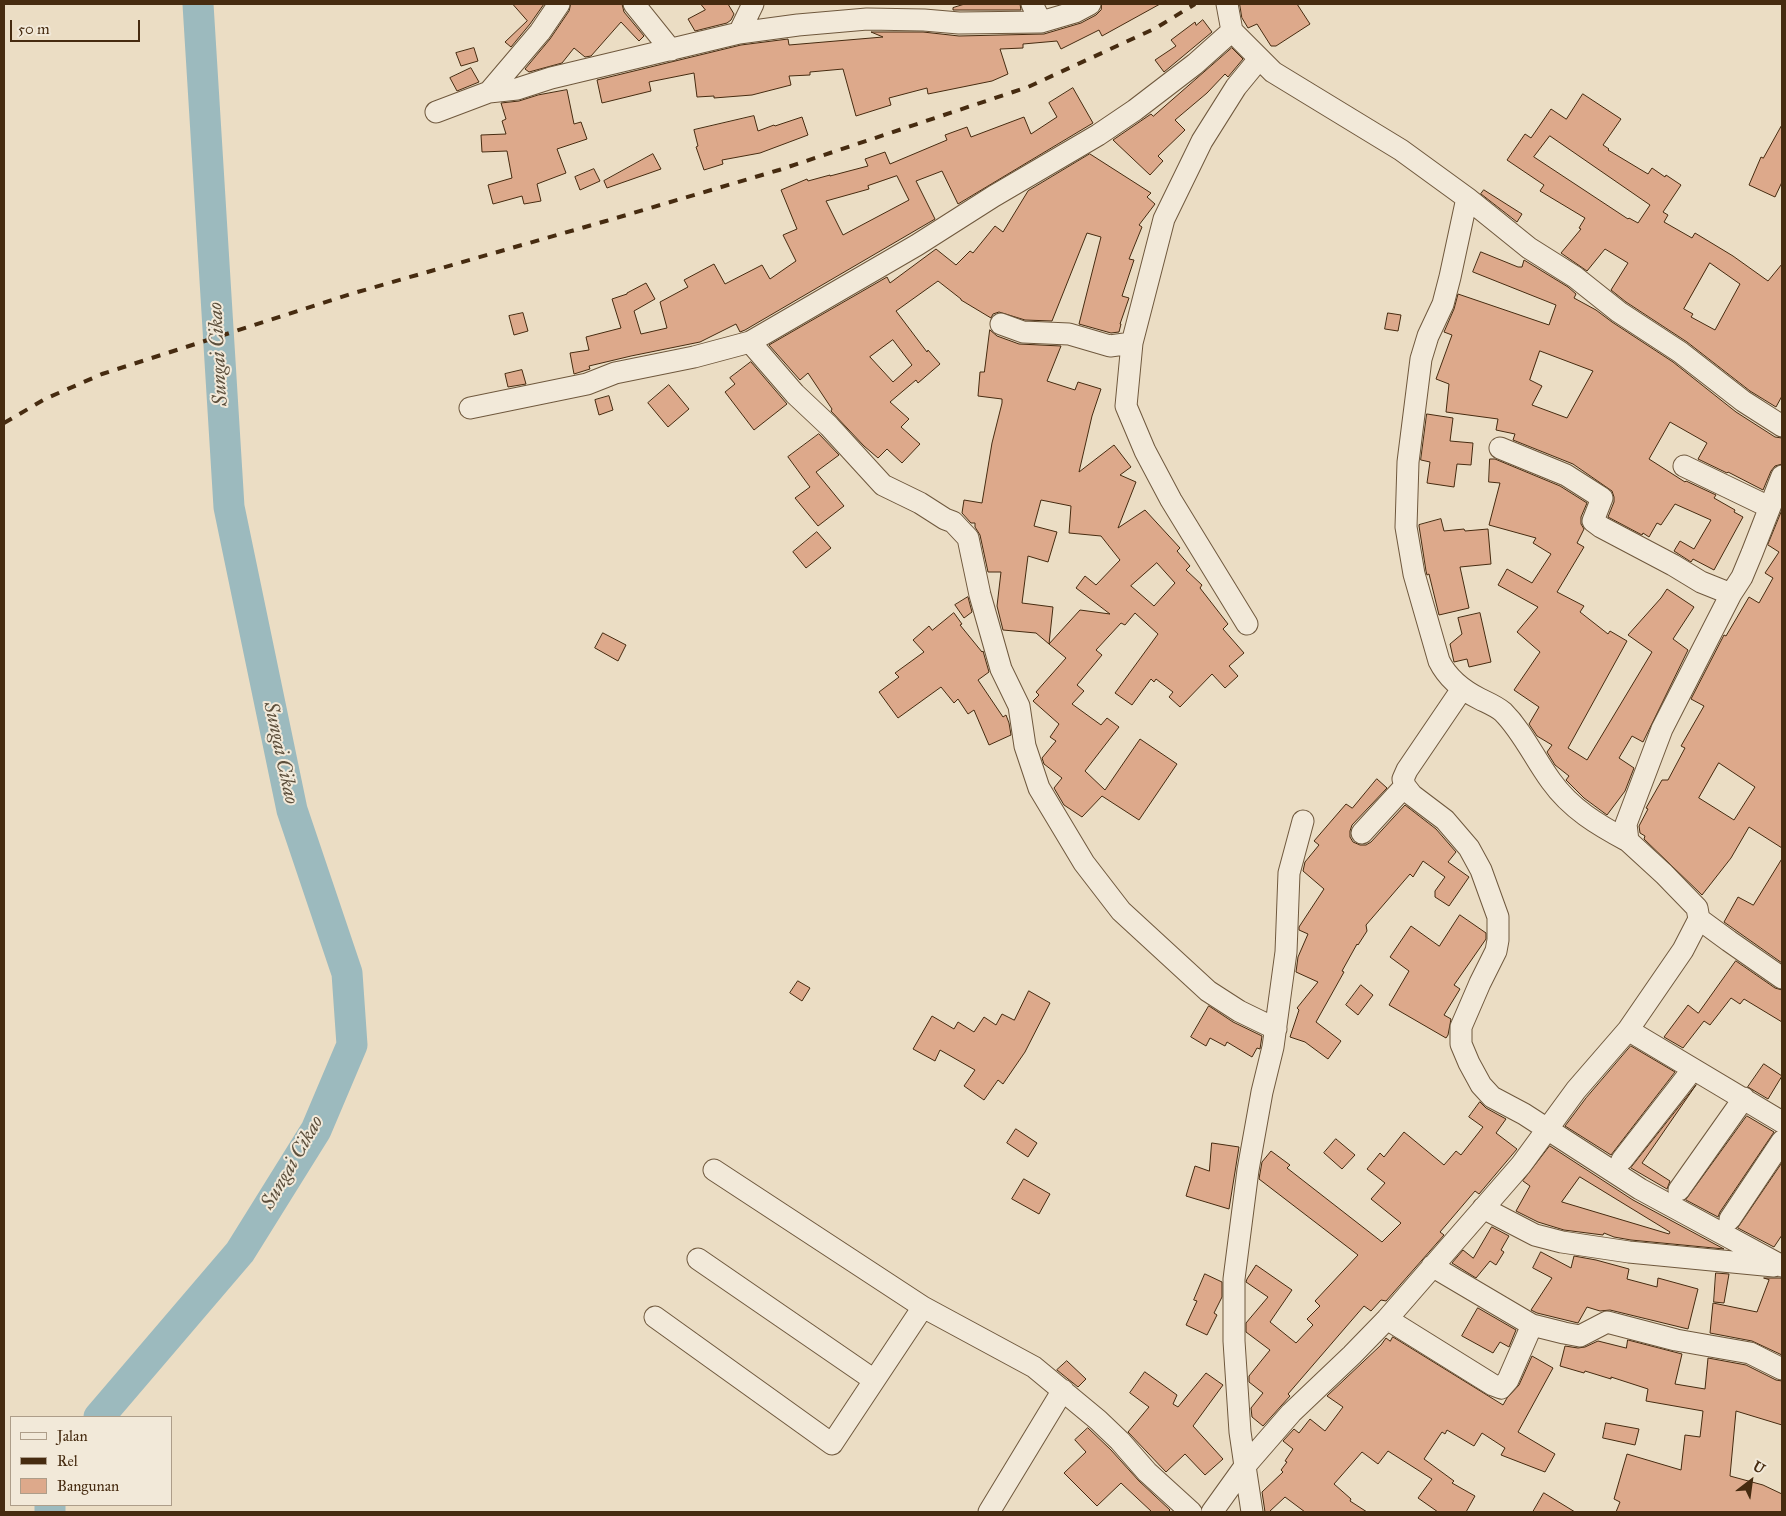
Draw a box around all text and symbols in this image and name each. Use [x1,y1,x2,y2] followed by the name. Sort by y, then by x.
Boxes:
[12,10,142,42] scale bar
[18,20,50,38] text: 50 m
[204,301,234,407] water label: Sungai Cikao
[257,700,303,806] water label: Sungai Cikao
[257,1112,329,1214] water label: Sungai Cikao
[10,1416,172,1506] legend
[57,1427,88,1445] text: Jalan
[57,1452,78,1470] text: Rel
[1726,1456,1776,1506] north arrow
[1750,1457,1768,1478] text: U
[57,1477,119,1495] text: Bangunan

